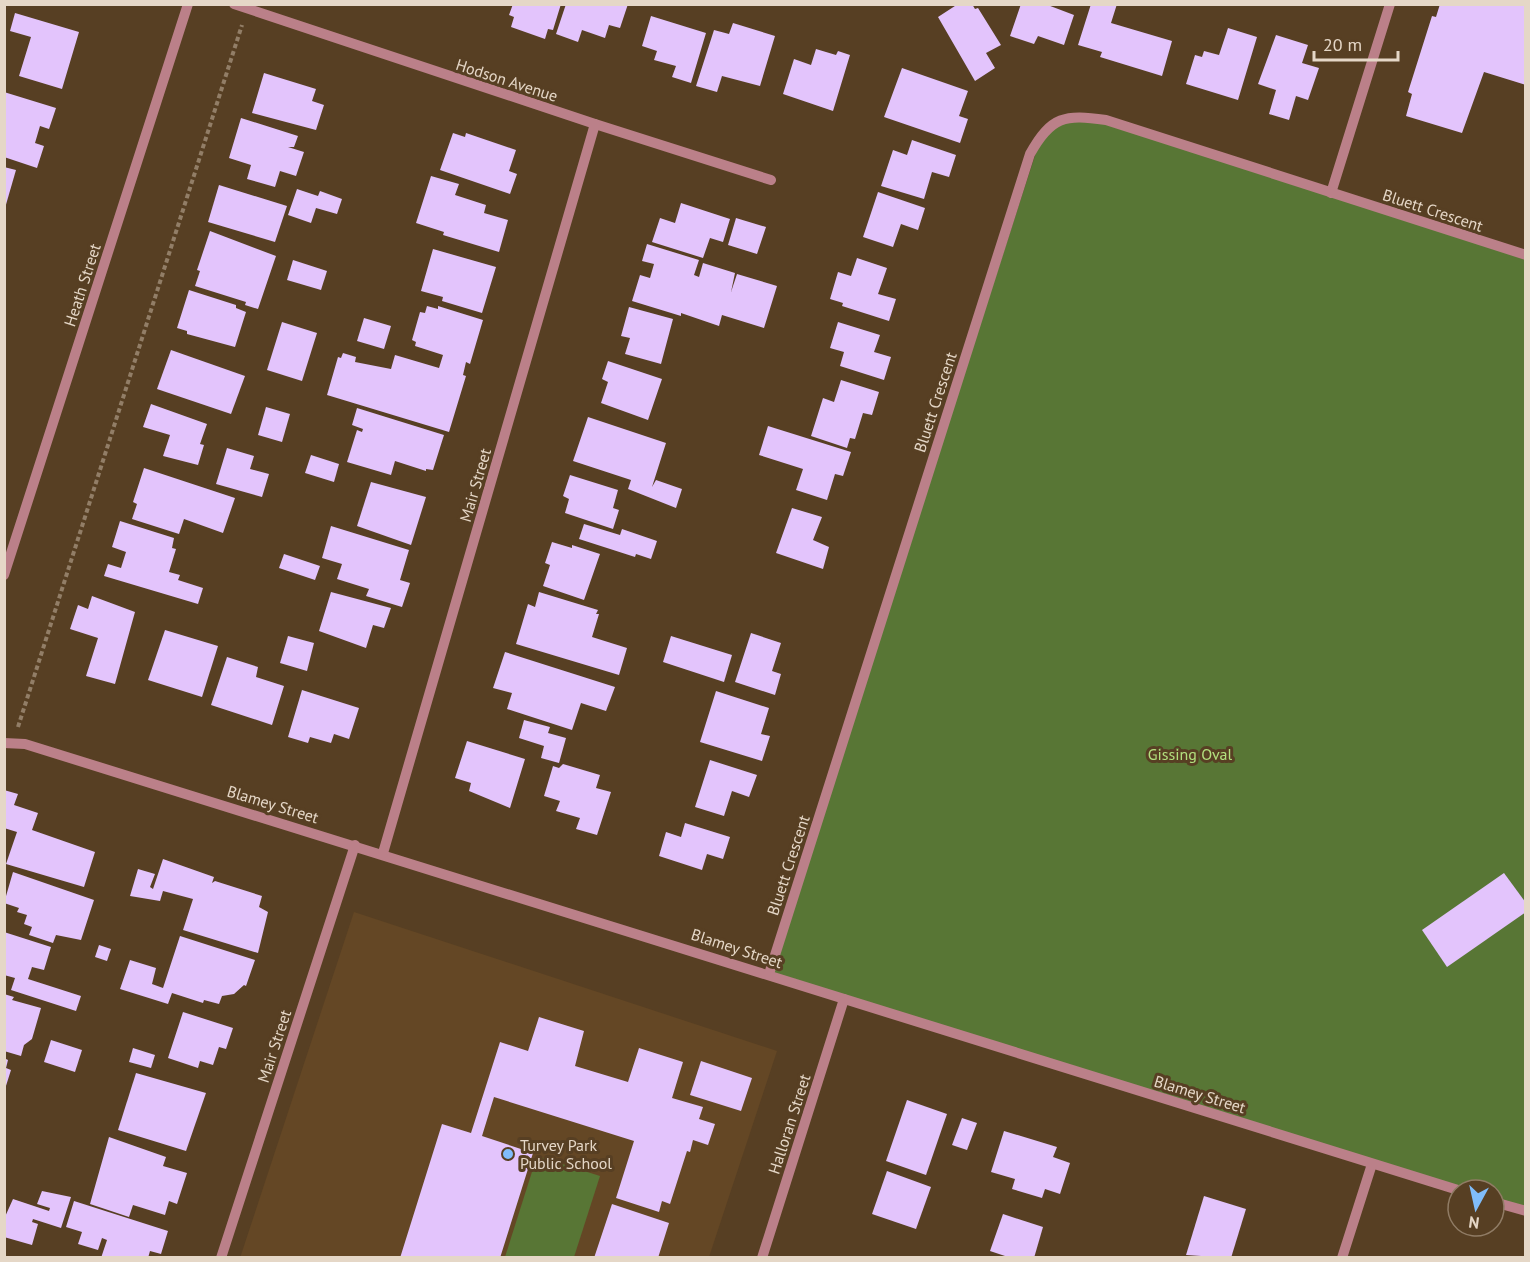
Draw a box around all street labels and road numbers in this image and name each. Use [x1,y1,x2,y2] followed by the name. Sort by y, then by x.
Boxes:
[454,54,560,106] street label: Hodson Avenue
[1380,184,1486,236] street label: Bluett Crescent
[59,240,105,329] street label: Heath Street
[909,349,961,455] street label: Bluett Crescent
[455,445,495,524] street label: Mair Street
[225,781,322,828] street label: Blamey Street
[762,812,814,918] street label: Bluett Crescent
[689,924,786,972] street label: Blamey Street
[253,1006,295,1085] street label: Mair Street
[763,1071,815,1176] street label: Halloran Street
[1152,1071,1249,1118] street label: Blamey Street

